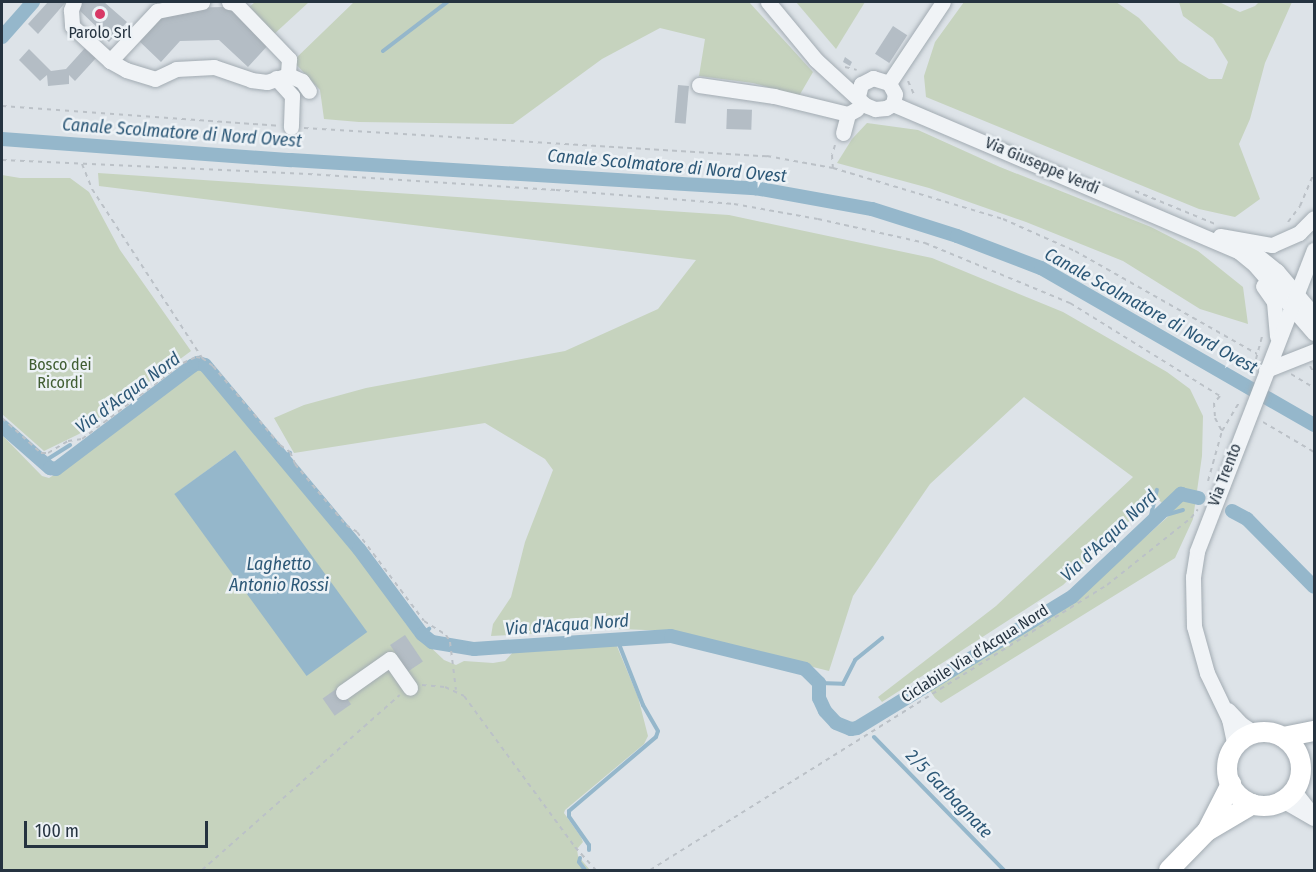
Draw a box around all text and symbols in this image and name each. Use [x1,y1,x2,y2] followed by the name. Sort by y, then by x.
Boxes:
[93,7,107,21] marker: Parolo Srl
[69,23,131,43] place label: Parolo Srl
[61,114,303,152] water label: Canale Scolmatore di Nord Ovest
[982,133,1102,199] street label: Via Giuseppe Verdi
[546,145,788,187] water label: Canale Scolmatore di Nord Ovest
[1041,243,1261,379] water label: Canale Scolmatore di Nord Ovest
[71,348,185,438] water label: Via d'Acqua Nord
[28,355,92,393] park label: Bosco dei Ricordi
[1204,441,1246,509] street label: Via Trento
[1056,486,1162,586] water label: Via d'Acqua Nord
[229,554,329,596] water label: Laghetto Antonio Rossi
[898,601,1052,707] street label: Ciclabile Via d’Acqua Nord
[504,610,630,640] water label: Via d'Acqua Nord
[901,745,997,843] water label: 2/5 Garbagnate
[27,809,212,847] scale bar
[35,820,79,842] text: 100 m

